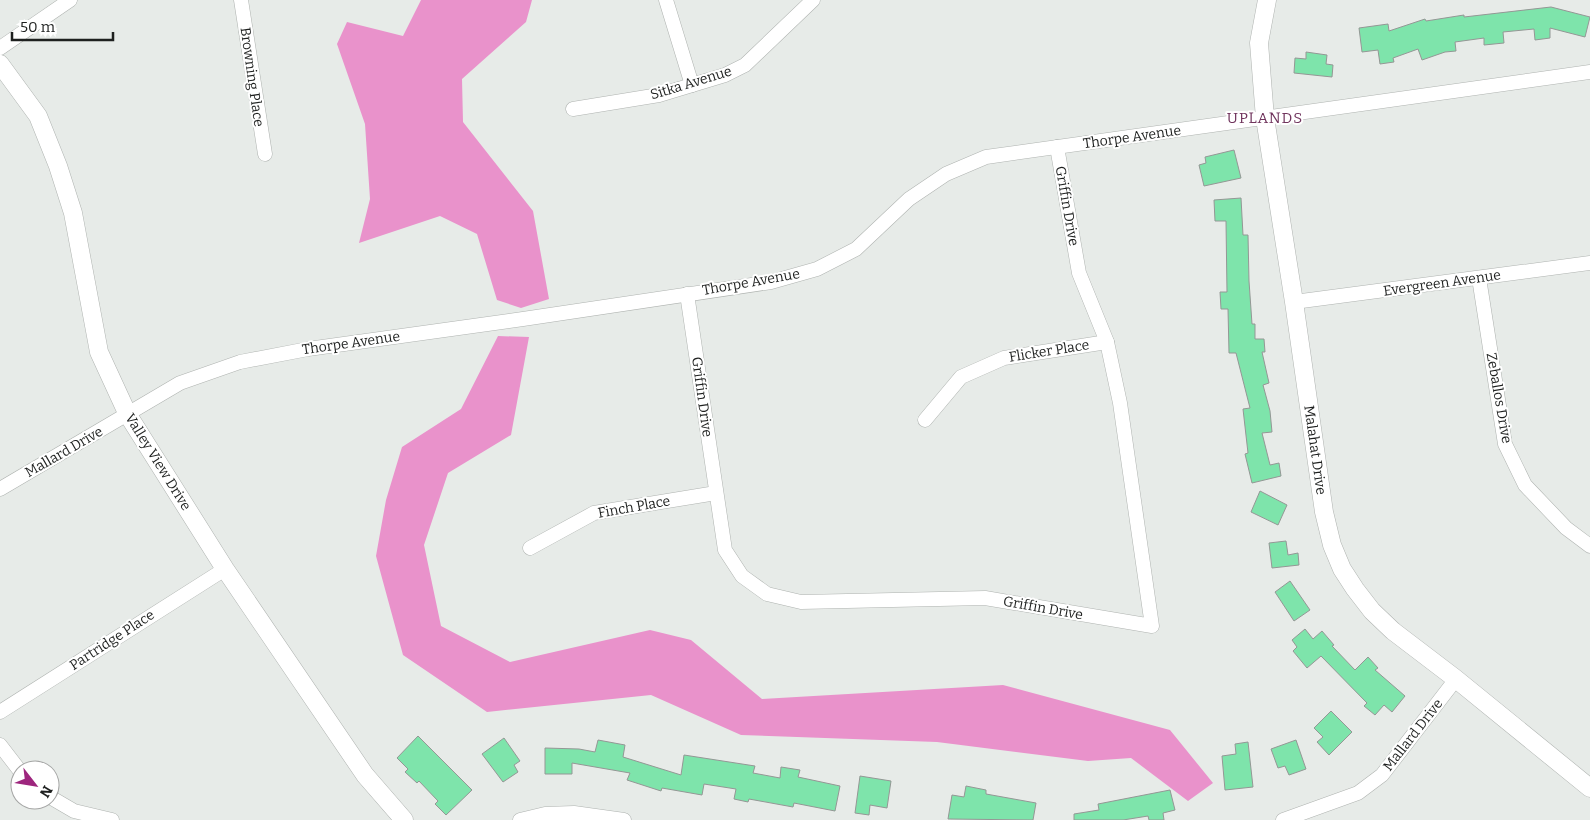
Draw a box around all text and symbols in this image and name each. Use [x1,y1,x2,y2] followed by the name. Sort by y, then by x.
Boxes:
[12,10,114,42] scale bar
[20,18,56,36] text: 50 m
[237,26,267,128] street label: Browning Place
[648,63,734,103] street label: Sitka Avenue
[1227,109,1303,127] district label: UPLANDS
[1082,122,1182,152] street label: Thorpe Avenue
[1052,165,1082,247] street label: Griffin Drive
[701,265,801,299] street label: Thorpe Avenue
[1382,266,1502,300] street label: Evergreen Avenue
[301,328,401,358] street label: Thorpe Avenue
[1008,336,1090,366] street label: Flicker Place
[1483,351,1515,445] street label: Zeballos Drive
[688,356,716,438] street label: Griffin Drive
[1300,404,1330,496] street label: Malahat Drive
[121,410,195,514] street label: Valley View Drive
[22,423,106,481] street label: Mallard Drive
[596,492,672,522] street label: Finch Place
[1002,593,1084,623] street label: Griffin Drive
[66,606,158,674] street label: Partridge Place
[1380,696,1446,774] street label: Mallard Drive
[10,760,60,810] north arrow
[36,782,56,801] text: N

